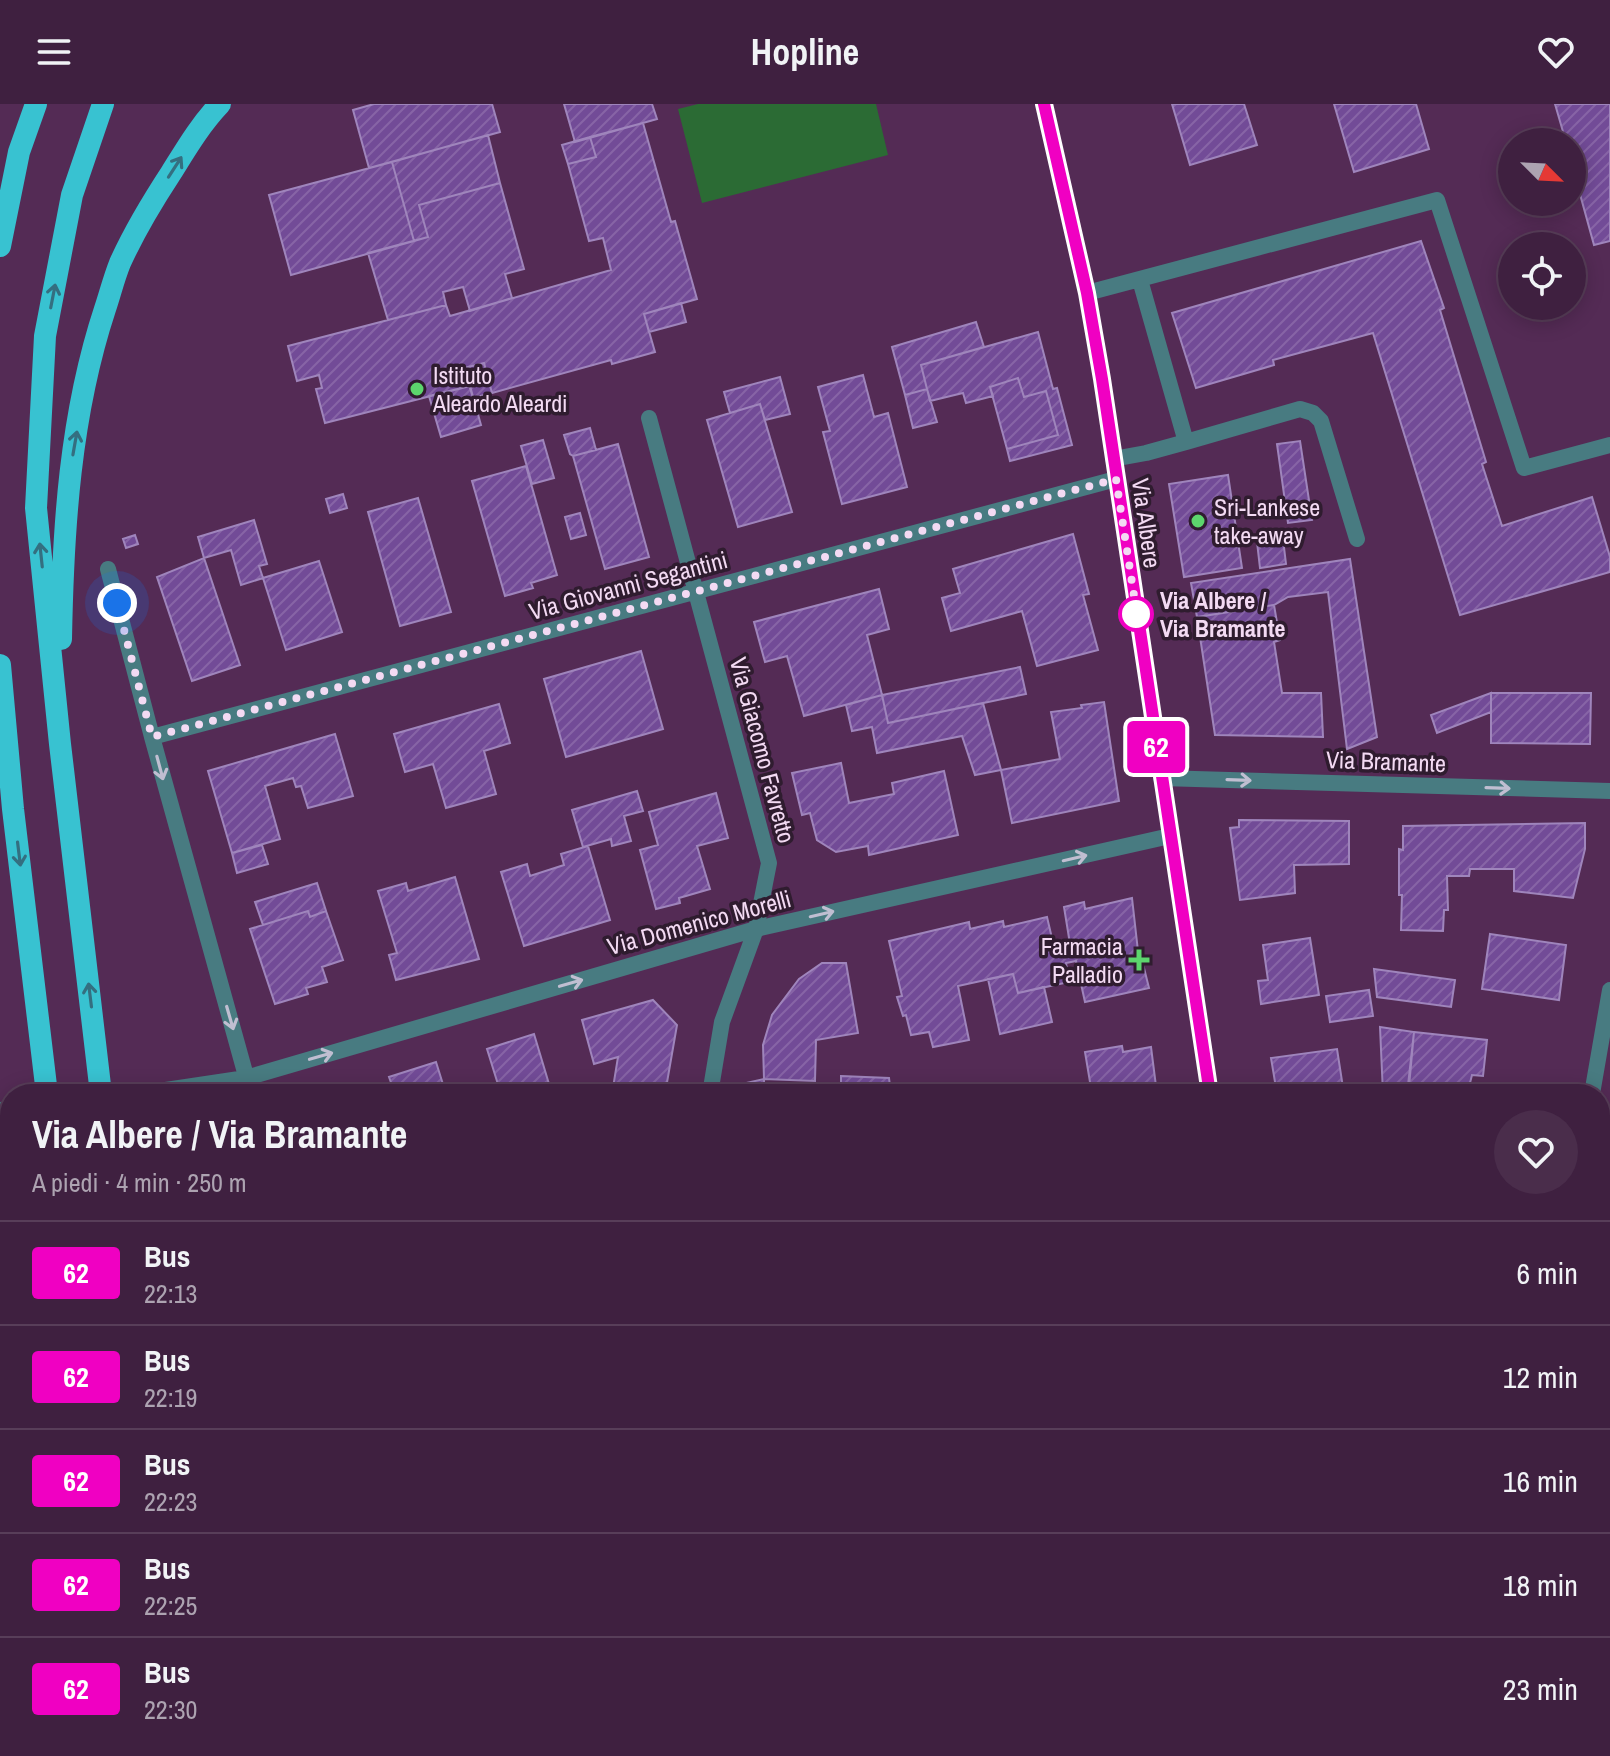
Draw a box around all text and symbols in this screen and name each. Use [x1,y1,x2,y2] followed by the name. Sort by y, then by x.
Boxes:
[751,28,859,76] text: Hopline
[32,30,76,74] icon: menu
[1534,30,1578,74] icon: heart
[1498,128,1586,216] north arrow
[1498,128,1586,320] map controls
[167,156,183,179] one-way arrow
[1498,232,1586,320] button: locate
[46,284,61,310] one-way arrow
[432,359,568,419] place label: Istituto Aleardo Aleardi
[408,380,426,398] marker: Istituto Aleardo Aleardi
[68,431,83,456] one-way arrow
[1125,476,1169,570] street label: Via Albere
[1214,491,1320,551] place label: Sri-Lankese take-away
[1189,512,1207,530] marker: Sri-Lankese take-away
[33,542,48,569] one-way arrow
[525,543,731,627] street label: Via Giovanni Segantini
[97,583,137,623] your location
[1160,584,1286,644] place label: Via Albere / Via Bramante
[1119,597,1153,631] marker: Via Albere / Via Bramante
[723,653,803,847] street label: Via Giacomo Favretto
[1120,721,1192,773] line badge: 62
[1143,728,1169,766] text: 62
[1325,743,1447,779] street label: Via Bramante
[154,754,169,780] one-way arrow
[1225,772,1252,788] one-way arrow
[1484,780,1511,796] one-way arrow
[11,840,26,867] one-way arrow
[1062,850,1088,865] one-way arrow
[604,882,794,962] street label: Via Domenico Morelli
[808,906,834,921] one-way arrow
[1041,930,1123,990] place label: Farmacia Palladio
[1130,951,1148,969] marker: Farmacia Palladio
[557,975,583,990] one-way arrow
[82,982,97,1009] one-way arrow
[223,1005,238,1031] one-way arrow
[308,1048,334,1063] one-way arrow
[32,1109,407,1160] text: Via Albere / Via Bramante
[1494,1110,1578,1194] button: heart
[32,1165,247,1200] text: A piedi · 4 min · 250 m
[144,1236,190,1276] text: Bus
[1516,1253,1578,1293] text: 6 min
[63,1254,89,1292] text: 62
[144,1276,197,1311] text: 22:13
[144,1340,190,1380] text: Bus
[1503,1357,1578,1397] text: 12 min
[63,1358,89,1396] text: 62
[144,1380,197,1415] text: 22:19
[144,1444,190,1484] text: Bus
[1503,1461,1578,1501] text: 16 min
[63,1462,89,1500] text: 62
[144,1484,197,1519] text: 22:23
[144,1548,190,1588] text: Bus
[1503,1565,1578,1605] text: 18 min
[63,1566,89,1604] text: 62
[144,1588,197,1623] text: 22:25
[144,1652,190,1692] text: Bus
[1503,1669,1578,1709] text: 23 min
[63,1670,89,1708] text: 62
[144,1692,197,1727] text: 22:30

